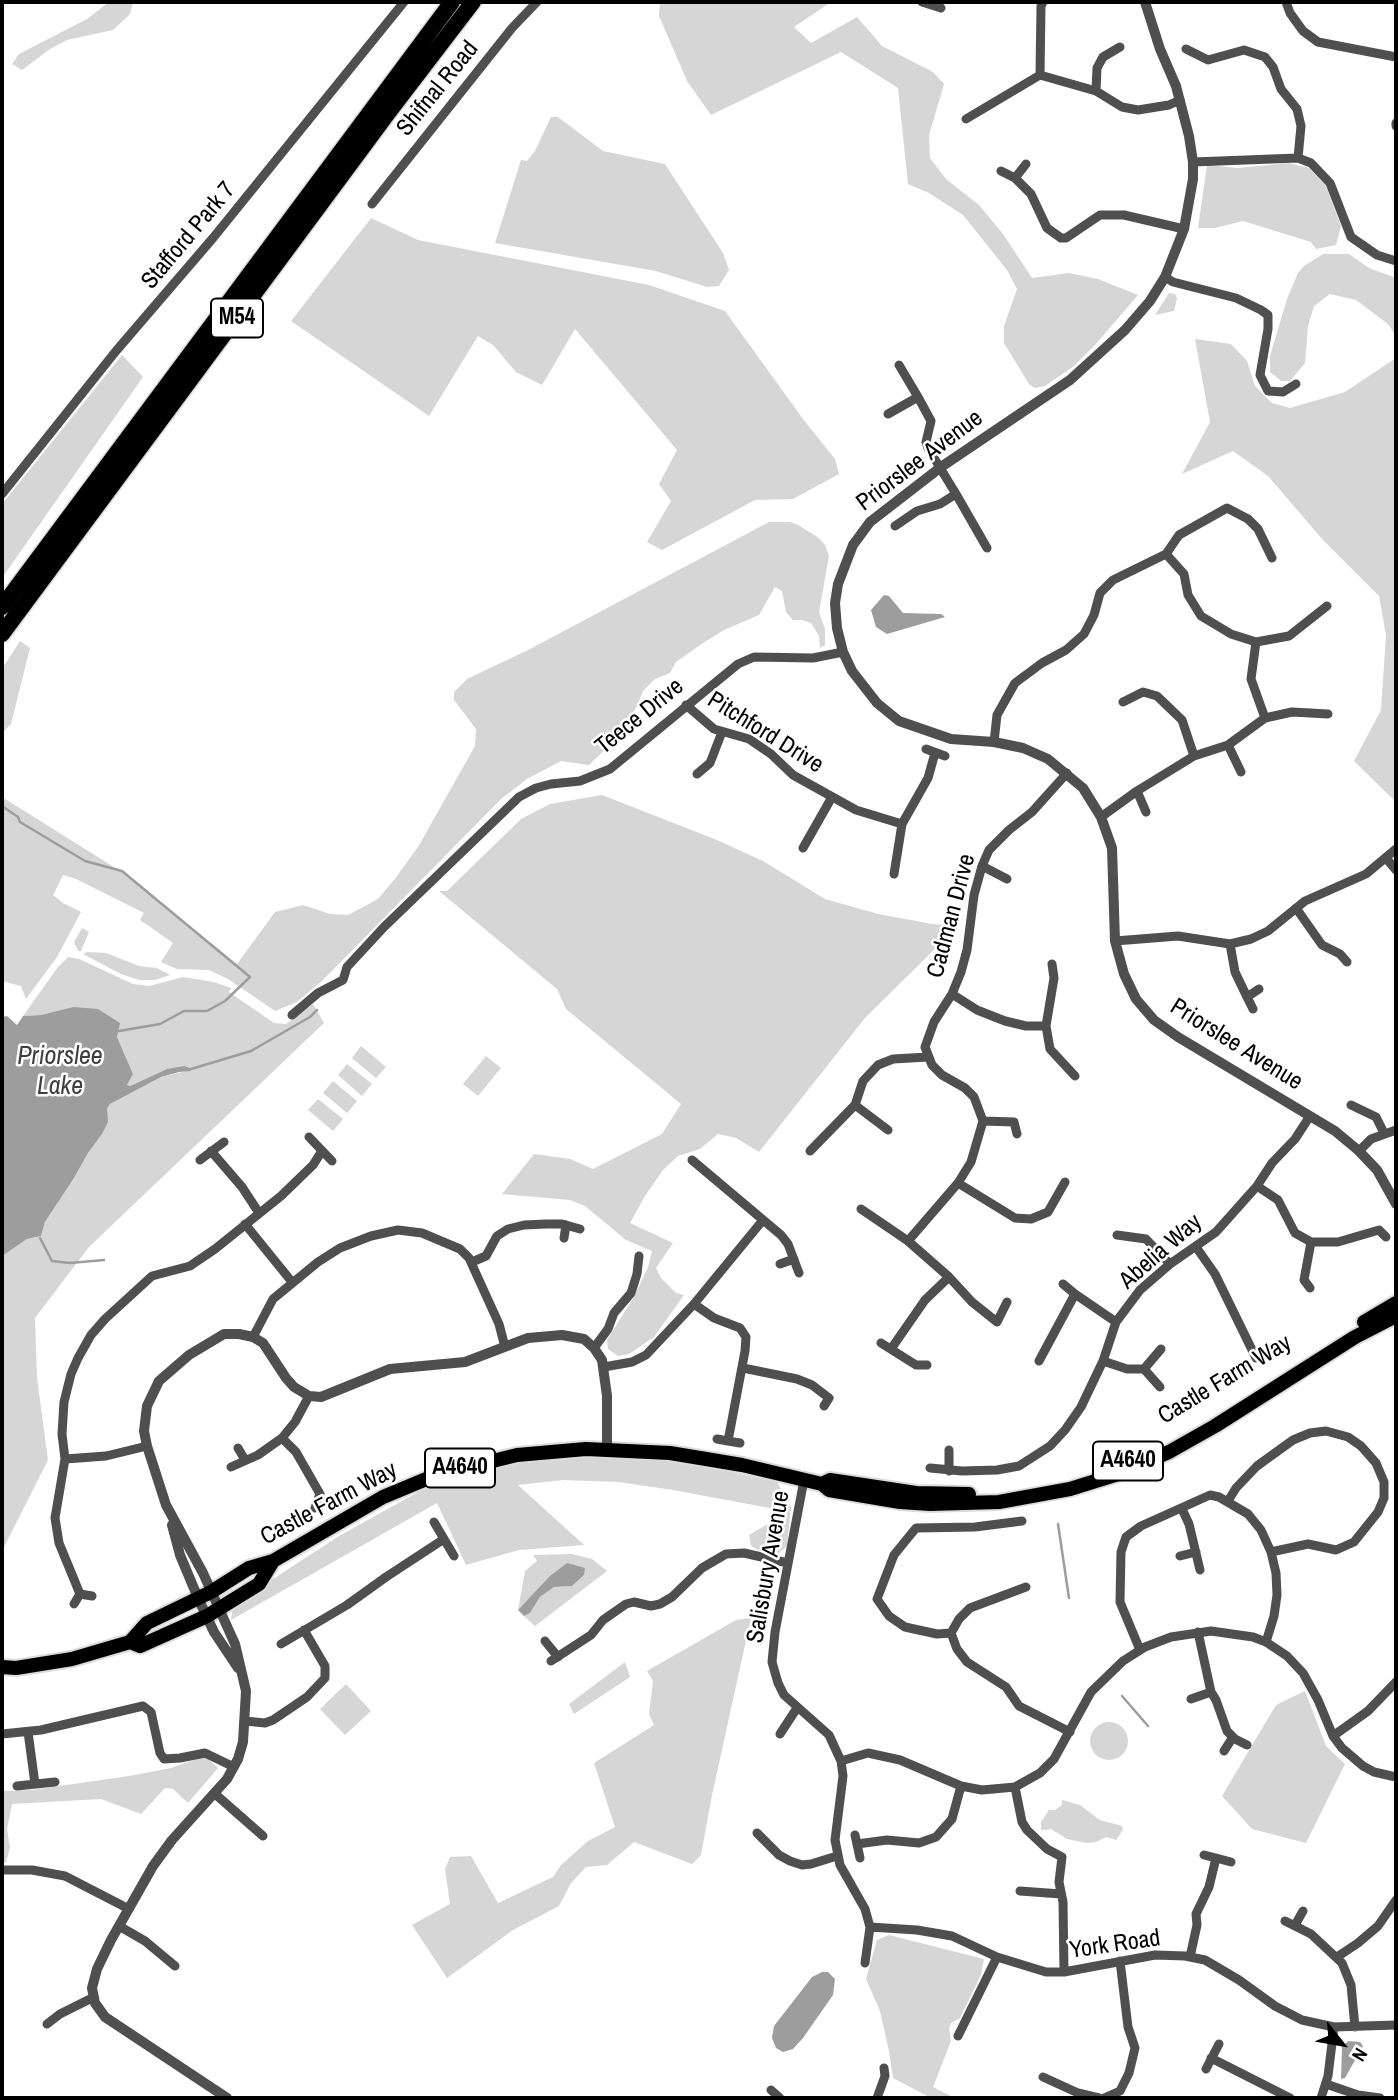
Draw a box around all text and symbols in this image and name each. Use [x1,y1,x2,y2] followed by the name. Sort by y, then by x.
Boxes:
[391,36,485,142] street label: Shifnal Road
[136,177,242,295] street label: Stafford Park 7
[211,298,263,338] road number: M54
[851,404,989,518] street label: Priorslee Avenue
[590,673,690,761] street label: Teece Drive
[702,686,828,780] street label: Pitchford Drive
[922,851,982,981] street label: Cadman Drive
[1165,993,1307,1097] street label: Priorslee Avenue
[17,1041,103,1102] water label: Priorslee Lake
[1114,1208,1208,1296] street label: Abelia Way
[1153,1329,1297,1431] street label: Castle Farm Way
[1093,1442,1163,1480] road number: A4640
[425,1448,495,1488] road number: A4640
[256,1456,402,1552] street label: Castle Farm Way
[741,1489,797,1645] street label: Salisbury Avenue
[1068,1924,1162,1966] street label: York Road
[1307,2009,1377,2079] north arrow
[1346,2043,1374,2066] text: N

